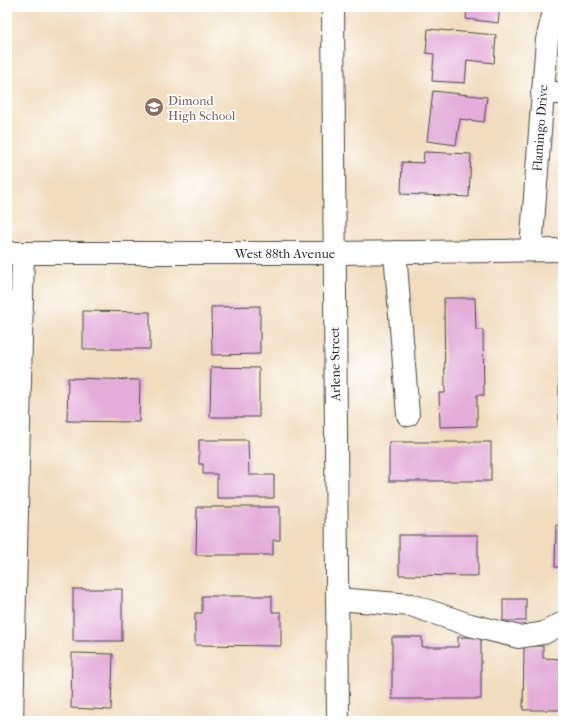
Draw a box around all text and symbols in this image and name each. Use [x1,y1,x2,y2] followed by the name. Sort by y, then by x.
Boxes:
[529,84,551,172] street label: Flamingo Drive
[168,93,236,123] place label: Dimond High School
[143,96,165,118] school or university icon: Dimond High School
[234,246,336,261] street label: West 88th Avenue
[327,326,343,403] street label: Arlene Street

